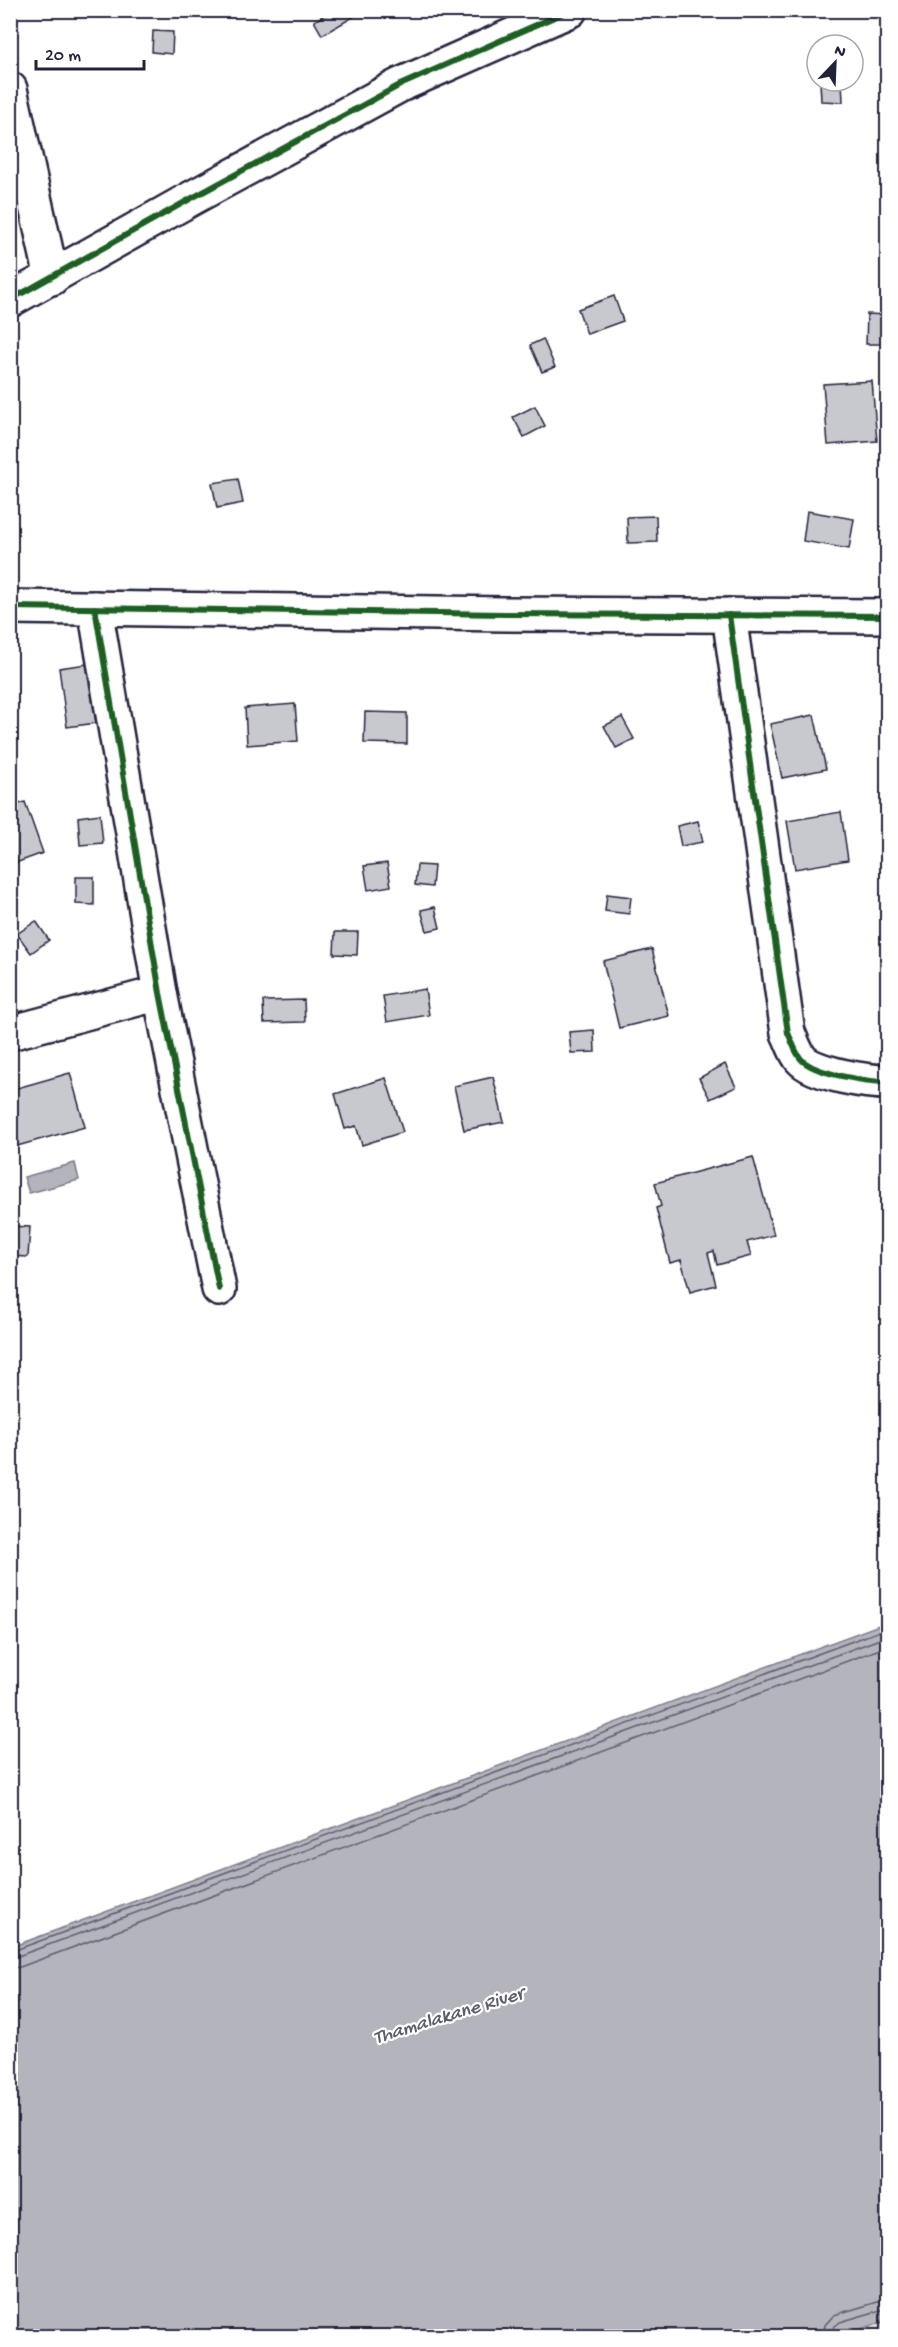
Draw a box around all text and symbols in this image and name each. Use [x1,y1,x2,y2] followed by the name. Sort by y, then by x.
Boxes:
[36,33,144,71] scale bar
[805,33,865,93] north arrow
[831,42,849,63] text: N
[45,46,81,67] text: 20 m
[371,1982,531,2051] water label: Thamalakane River

